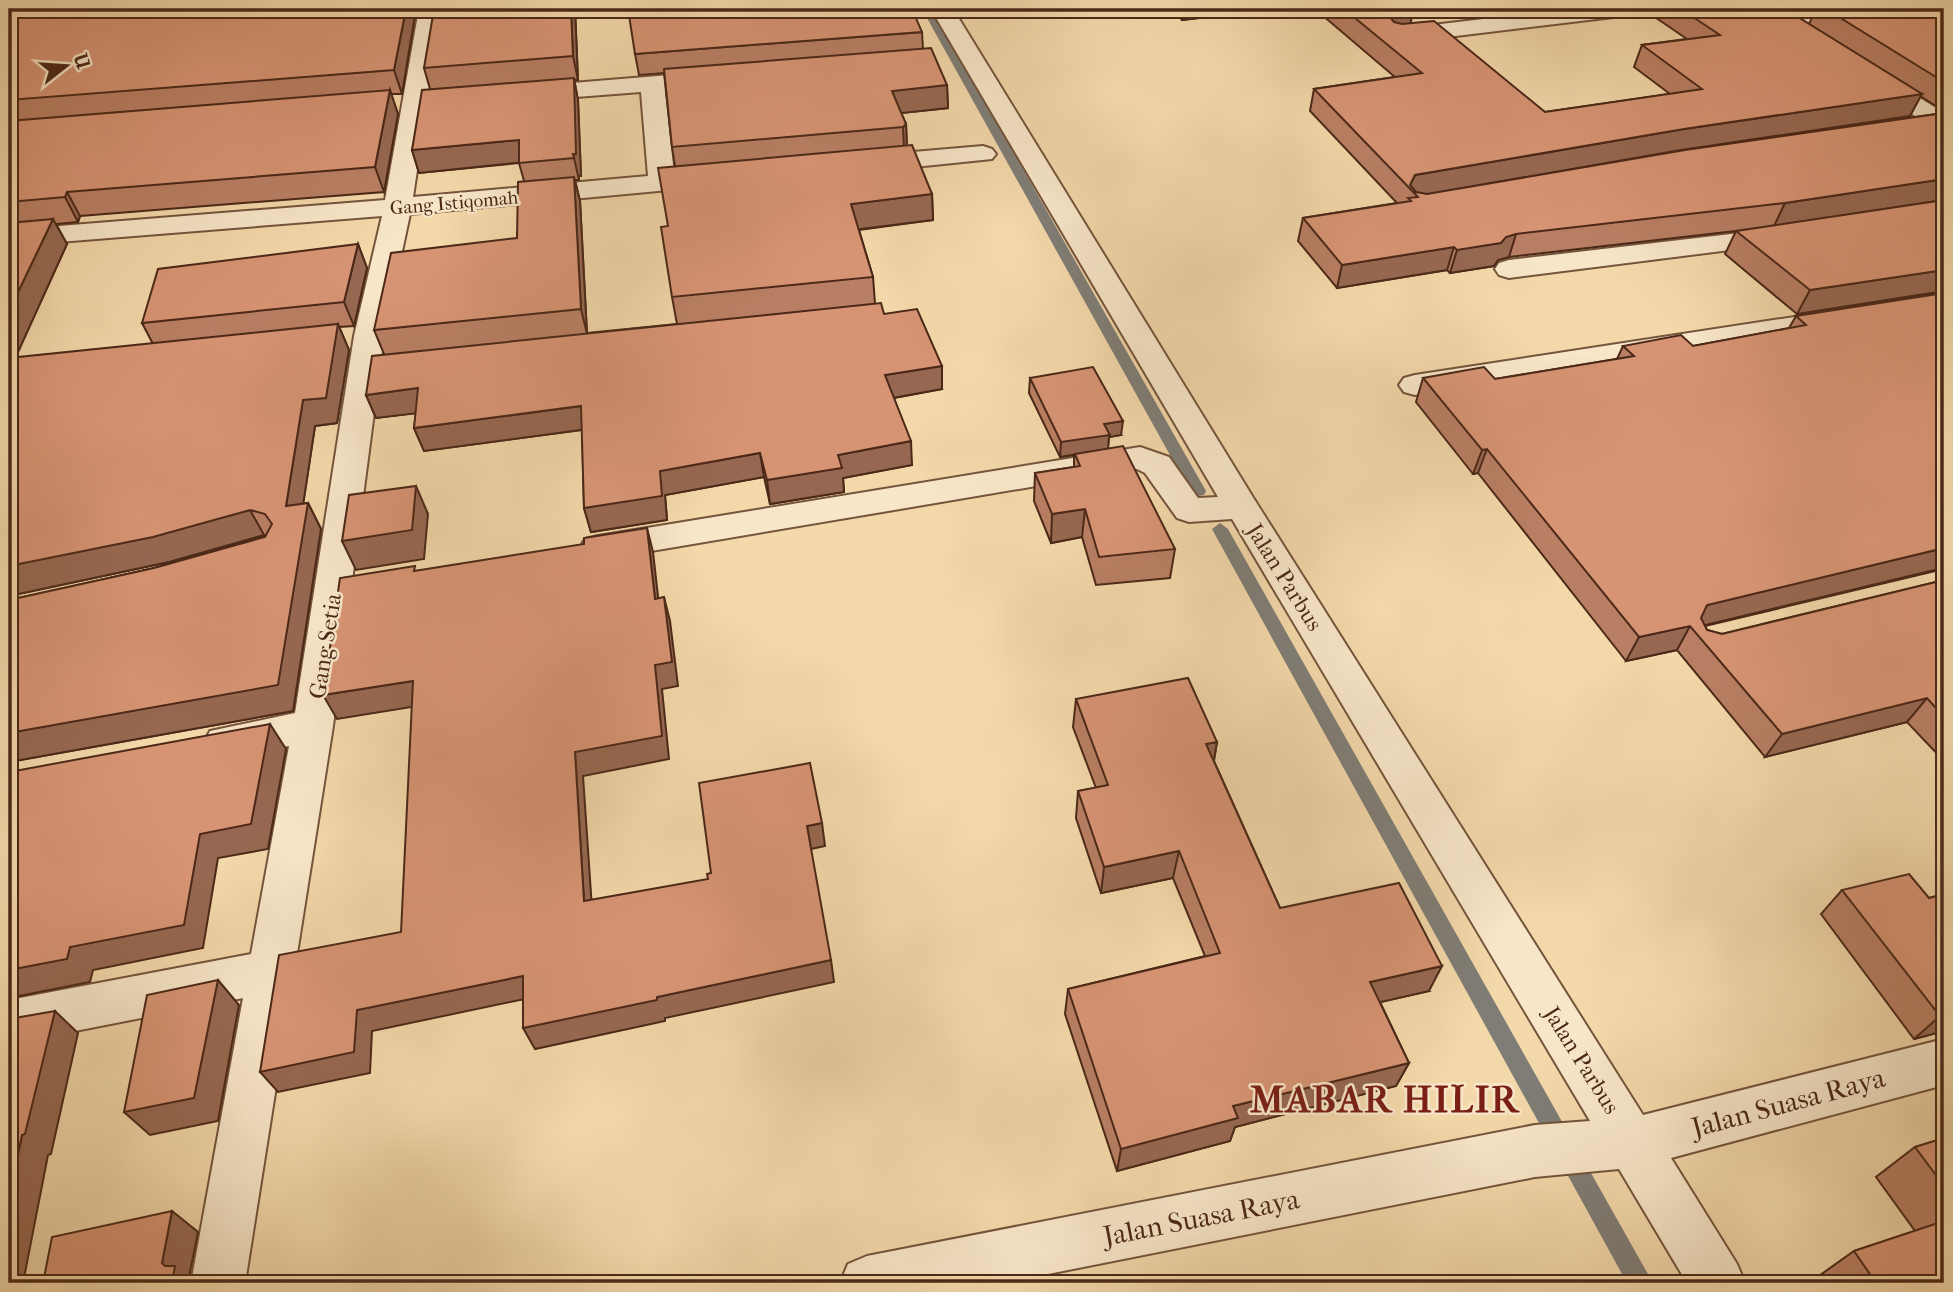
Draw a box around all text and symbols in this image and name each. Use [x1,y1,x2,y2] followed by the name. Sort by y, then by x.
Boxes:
[32,32,102,102] north arrow
[68,50,94,72] text: U
[389,186,519,220] street label: Gang Istiqomah
[1240,517,1328,636] street label: Jalan Parbus
[304,591,347,701] street label: Gang Setia
[1537,1000,1625,1119] street label: Jalan Parbus
[1686,1061,1890,1145] street label: Jalan Suasa Raya
[1250,1078,1520,1122] district label: MABAR HILIR
[1098,1182,1303,1253] street label: Jalan Suasa Raya

